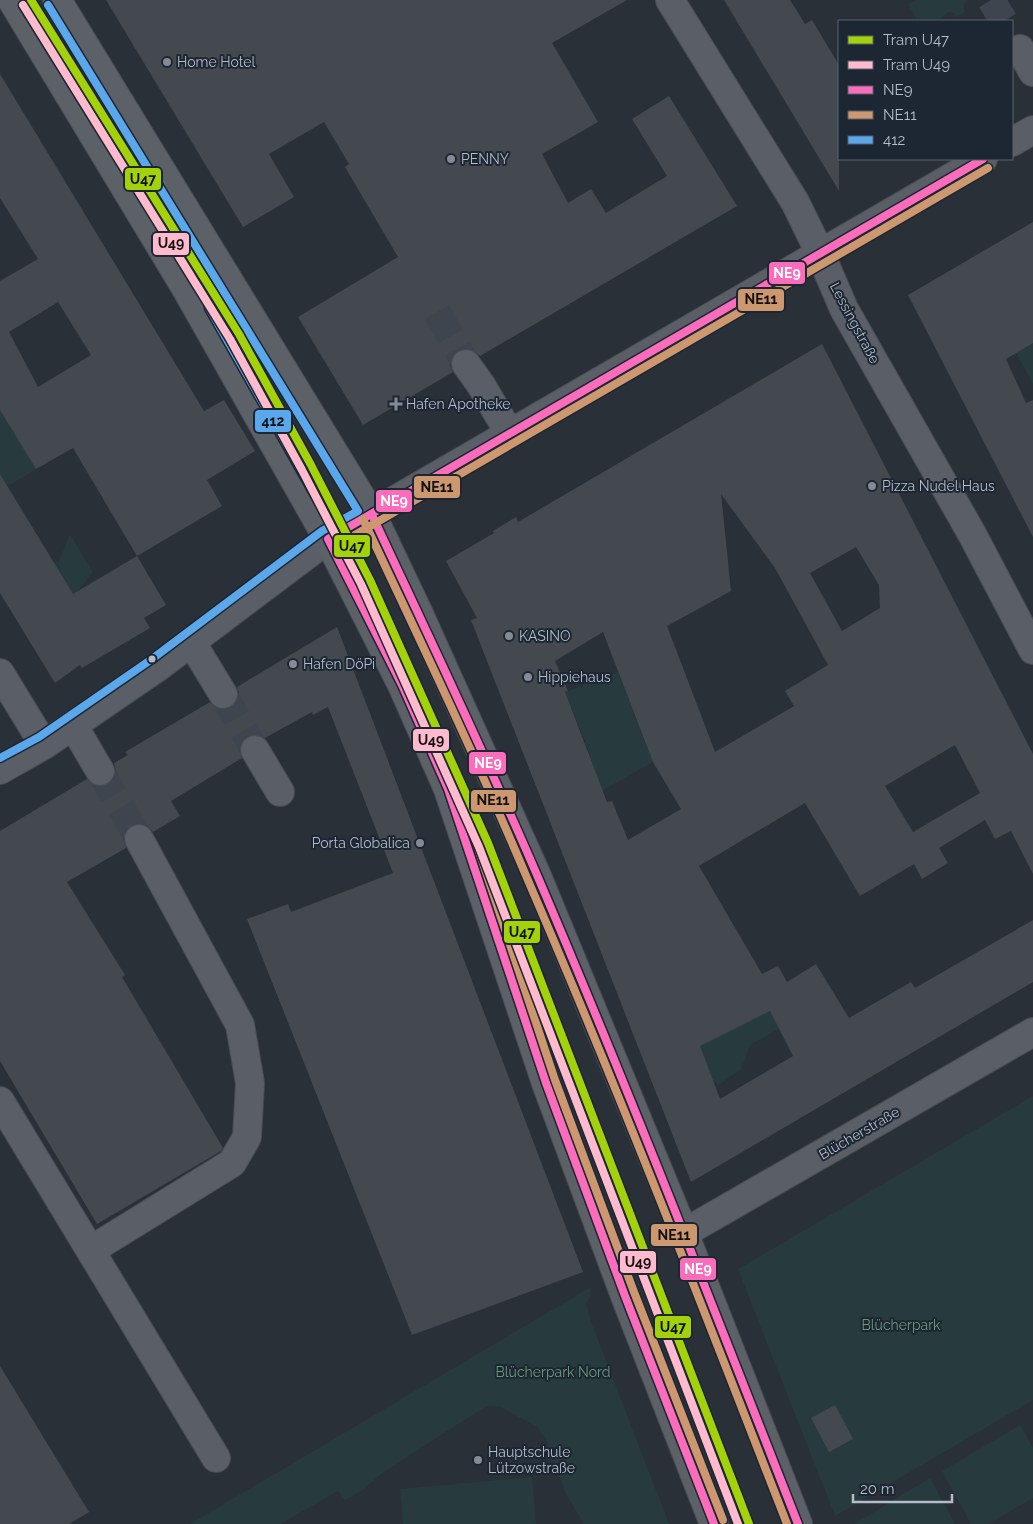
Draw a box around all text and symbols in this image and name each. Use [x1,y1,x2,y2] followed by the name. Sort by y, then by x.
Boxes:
[838,20,1013,160] legend
[883,31,949,49] text: Tram U47
[177,54,255,70] place label: Home Hotel
[161,56,173,68] marker: Home Hotel
[883,56,950,74] text: Tram U49
[883,81,913,99] text: NE9
[883,106,917,124] text: NE11
[883,131,906,149] text: 412
[461,151,509,167] place label: PENNY
[445,153,457,165] marker: PENNY
[124,167,162,191] line badge: U47
[130,171,156,187] text: U47
[152,232,190,256] line badge: U49
[158,235,184,251] text: U49
[768,261,806,285] line badge: NE9
[773,265,801,281] text: NE9
[827,280,883,366] street label: Lessingstraße
[737,288,785,312] line badge: NE11
[745,291,778,307] text: NE11
[406,396,510,412] place label: Hafen Apotheke
[390,398,402,410] marker: Hafen Apotheke
[254,409,292,433] line badge: 412
[262,413,285,429] text: 412
[413,475,461,499] line badge: NE11
[882,478,995,494] place label: Pizza Nudel Haus
[421,479,454,495] text: NE11
[866,480,878,492] marker: Pizza Nudel Haus
[375,489,413,513] line badge: NE9
[380,493,408,509] text: NE9
[333,534,371,558] line badge: U47
[339,538,365,554] text: U47
[519,628,571,644] place label: KASINO
[503,630,515,642] marker: KASINO
[147,654,157,664] unlabelled marker
[303,656,375,672] place label: Hafen DöPi
[287,658,299,670] marker: Hafen DöPi
[538,669,611,685] place label: Hippiehaus
[522,671,534,683] marker: Hippiehaus
[412,728,450,752] line badge: U49
[418,732,444,748] text: U49
[468,751,507,775] line badge: NE9
[474,755,502,771] text: NE9
[470,789,517,813] line badge: NE11
[477,792,510,808] text: NE11
[312,835,410,851] place label: Porta Globalica
[414,837,426,849] marker: Porta Globalica
[503,920,541,944] line badge: U47
[509,924,535,940] text: U47
[816,1103,902,1163] street label: Blücherstraße
[650,1223,698,1247] line badge: NE11
[658,1227,691,1243] text: NE11
[619,1250,657,1274] line badge: U49
[625,1254,651,1270] text: U49
[679,1257,717,1281] line badge: NE9
[684,1261,712,1277] text: NE9
[654,1315,692,1339] line badge: U47
[861,1317,941,1333] park label: Blücherpark
[660,1319,686,1335] text: U47
[495,1364,611,1380] park label: Blücherpark Nord
[488,1444,575,1476] place label: Hauptschule Lützowstraße
[472,1454,484,1466] marker: Hauptschule Lützowstraße
[853,1472,952,1504] scale bar
[860,1480,895,1498] text: 20 m

